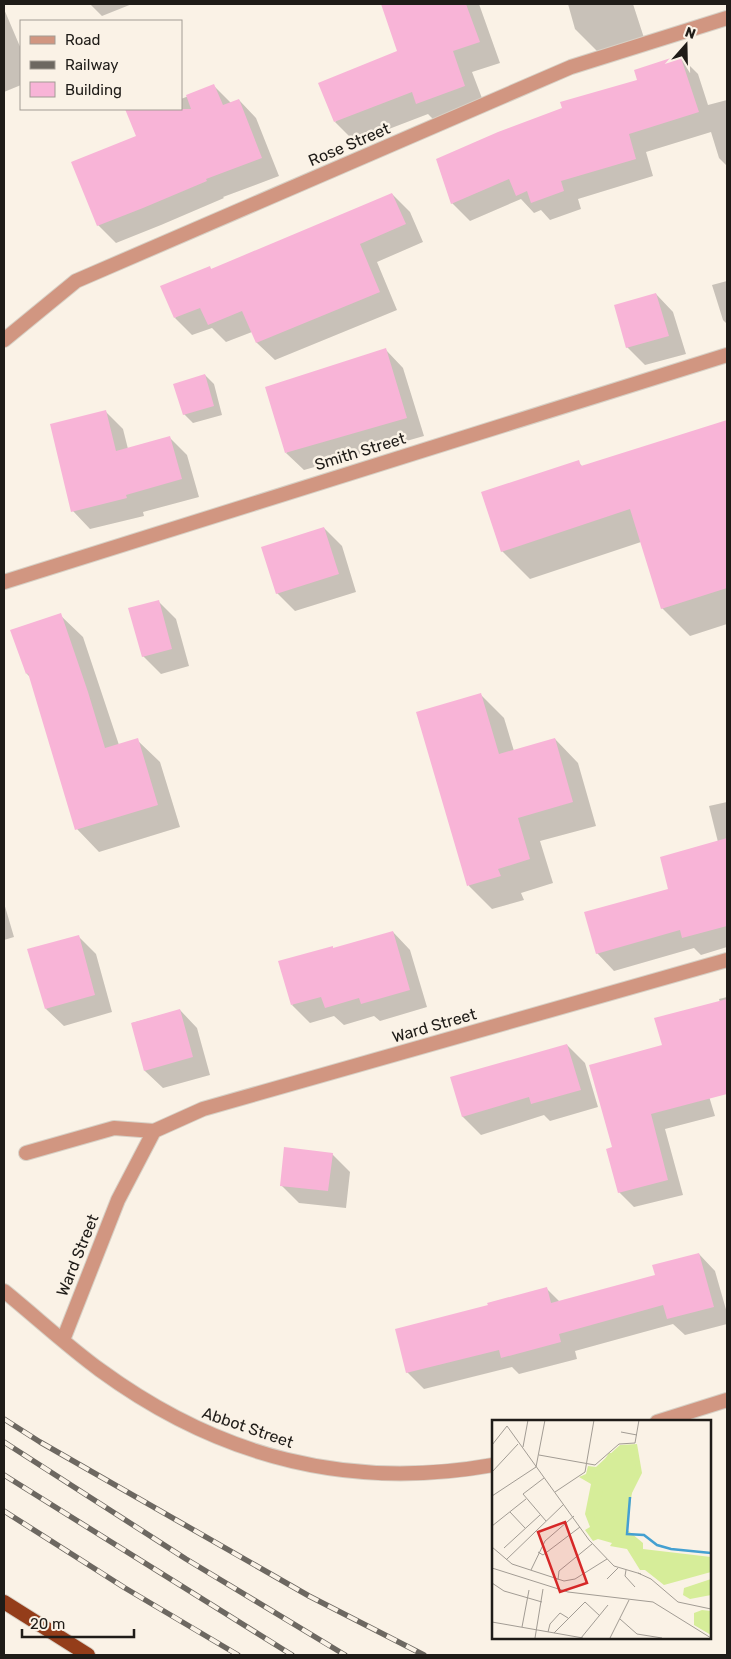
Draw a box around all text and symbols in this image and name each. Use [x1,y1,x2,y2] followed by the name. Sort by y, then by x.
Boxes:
[20,20,182,110] legend
[661,20,711,70] north arrow
[683,24,698,43] text: N
[65,31,101,49] text: Road
[65,56,119,74] text: Railway
[65,81,122,99] text: Building
[305,119,393,170] street label: Rose Street
[312,429,408,474] street label: Smith Street
[390,1004,479,1047] street label: Ward Street
[52,1211,103,1299] street label: Ward Street
[200,1403,296,1452] street label: Abbot Street
[492,1420,711,1639] inset map
[22,1606,135,1638] scale bar
[30,1615,65,1633] text: 20 m

